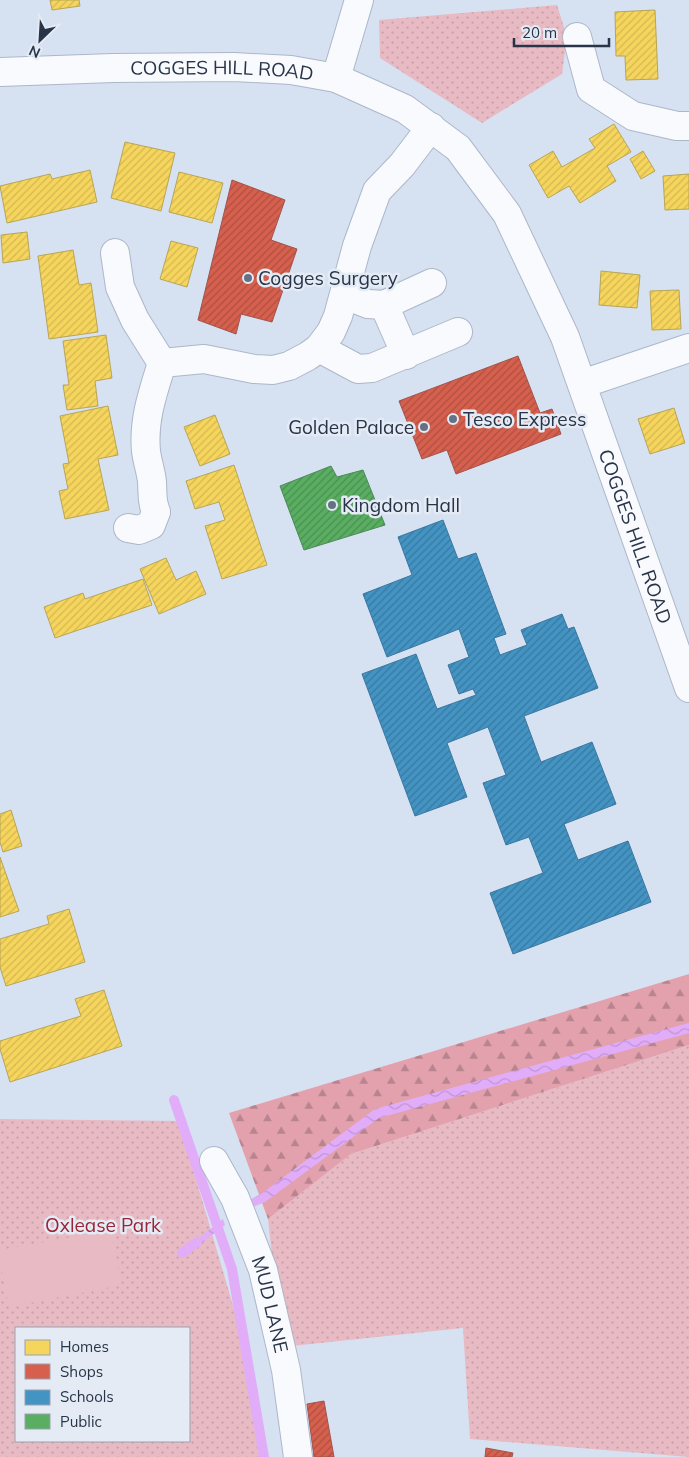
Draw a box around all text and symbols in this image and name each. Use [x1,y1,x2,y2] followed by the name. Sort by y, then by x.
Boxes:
[15,15,65,65] north arrow
[514,15,609,47] scale bar
[522,23,557,42] text: 20 m
[26,41,43,62] text: N
[130,55,315,86] street label: COGGES HILL ROAD
[258,266,398,290] place label: Cogges Surgery
[242,272,254,284] marker: Cogges Surgery
[463,407,587,431] place label: Tesco Express
[447,413,459,425] marker: Tesco Express
[288,415,414,439] place label: Golden Palace
[418,421,430,433] marker: Golden Palace
[594,446,677,627] street label: COGGES HILL ROAD
[342,493,460,517] place label: Kingdom Hall
[326,499,338,511] marker: Kingdom Hall
[45,1213,161,1237] park label: Oxlease Park
[247,1252,294,1355] street label: MUD LANE
[15,1327,190,1442] legend
[60,1337,109,1356] text: Homes
[60,1362,103,1381] text: Shops
[60,1387,114,1406] text: Schools
[60,1412,102,1431] text: Public

